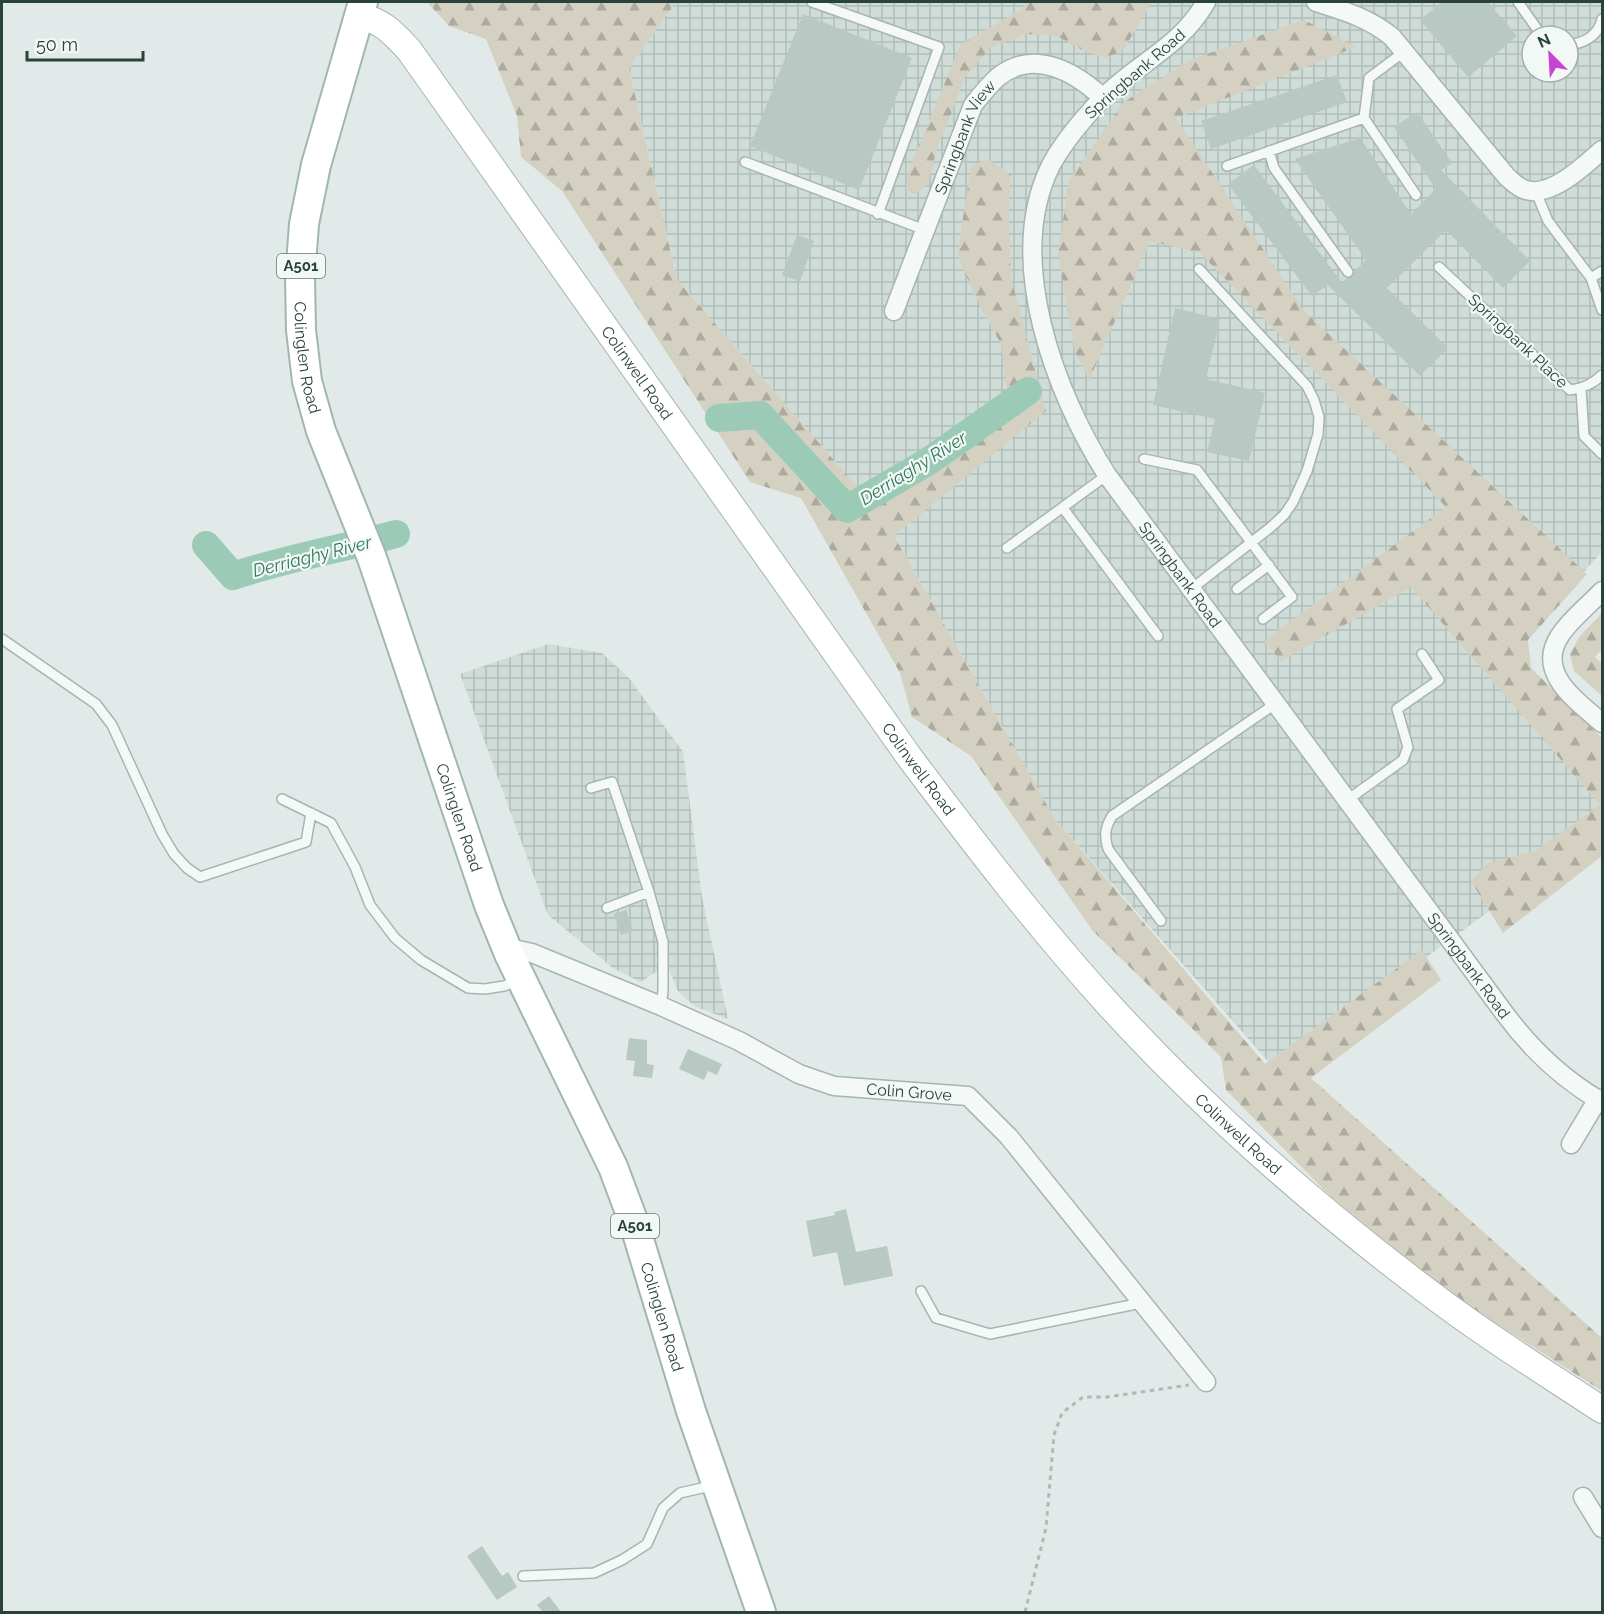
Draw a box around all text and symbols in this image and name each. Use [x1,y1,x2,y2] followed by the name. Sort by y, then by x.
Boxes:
[27,24,142,62] scale bar
[1520,24,1580,84] north arrow
[1081,25,1189,123] street label: Springbank Road
[1535,30,1554,52] text: N
[36,34,78,55] text: 50 m
[930,76,999,197] street label: Springbank View
[277,254,325,278] road number: A501
[1464,290,1572,392] street label: Springbank Place
[291,301,325,416] street label: Colinglen Road
[598,322,677,423] street label: Colinwell Road
[856,426,971,509] water label: Derriaghy River
[1135,518,1226,631] street label: Springbank Road
[250,531,374,581] water label: Derriaghy River
[878,719,959,819] street label: Colinwell Road
[432,761,487,874] street label: Colinglen Road
[1424,909,1514,1022] street label: Springbank Road
[866,1079,953,1104] street label: Colin Grove
[1191,1089,1285,1178] street label: Colinwell Road
[611,1214,659,1238] road number: A501
[637,1260,688,1374] street label: Colinglen Road

